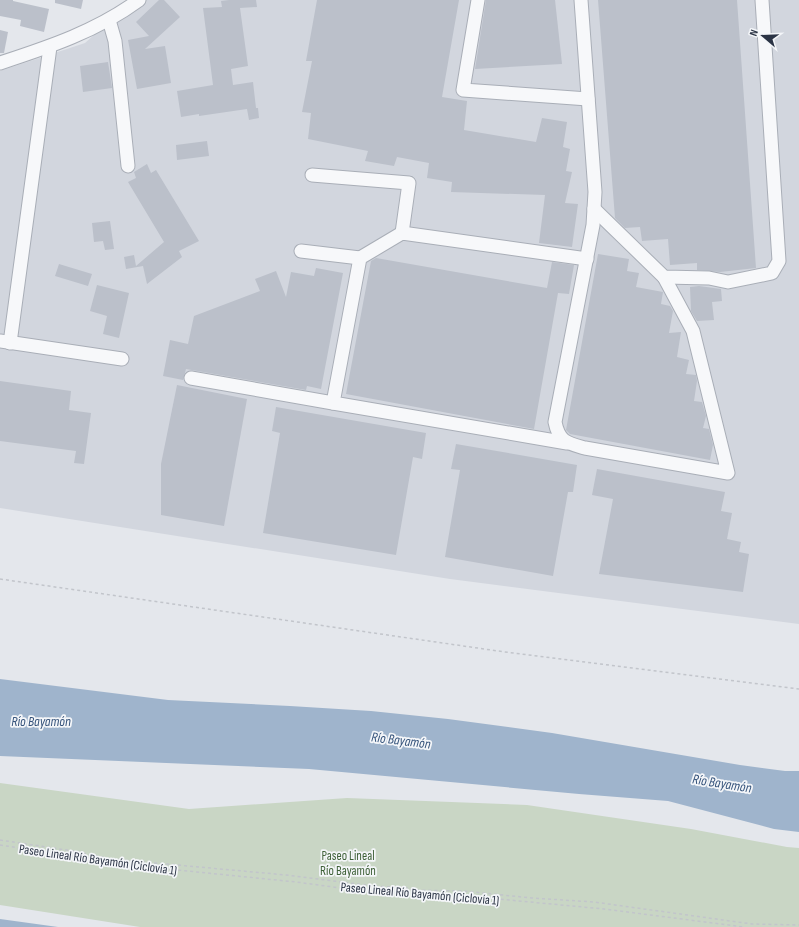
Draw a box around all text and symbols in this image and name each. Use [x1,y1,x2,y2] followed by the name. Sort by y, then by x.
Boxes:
[743,16,783,56] north arrow
[747,28,761,38] text: N
[11,713,71,730] water label: Río Bayamón
[370,728,432,753] water label: Río Bayamón
[691,770,753,797] water label: Río Bayamón
[18,841,178,879] street label: Paseo Lineal Río Bayamón (Ciclovía 1)
[320,848,376,879] park label: Paseo Lineal Río Bayamón
[340,879,500,909] street label: Paseo Lineal Río Bayamón (Ciclovía 1)

